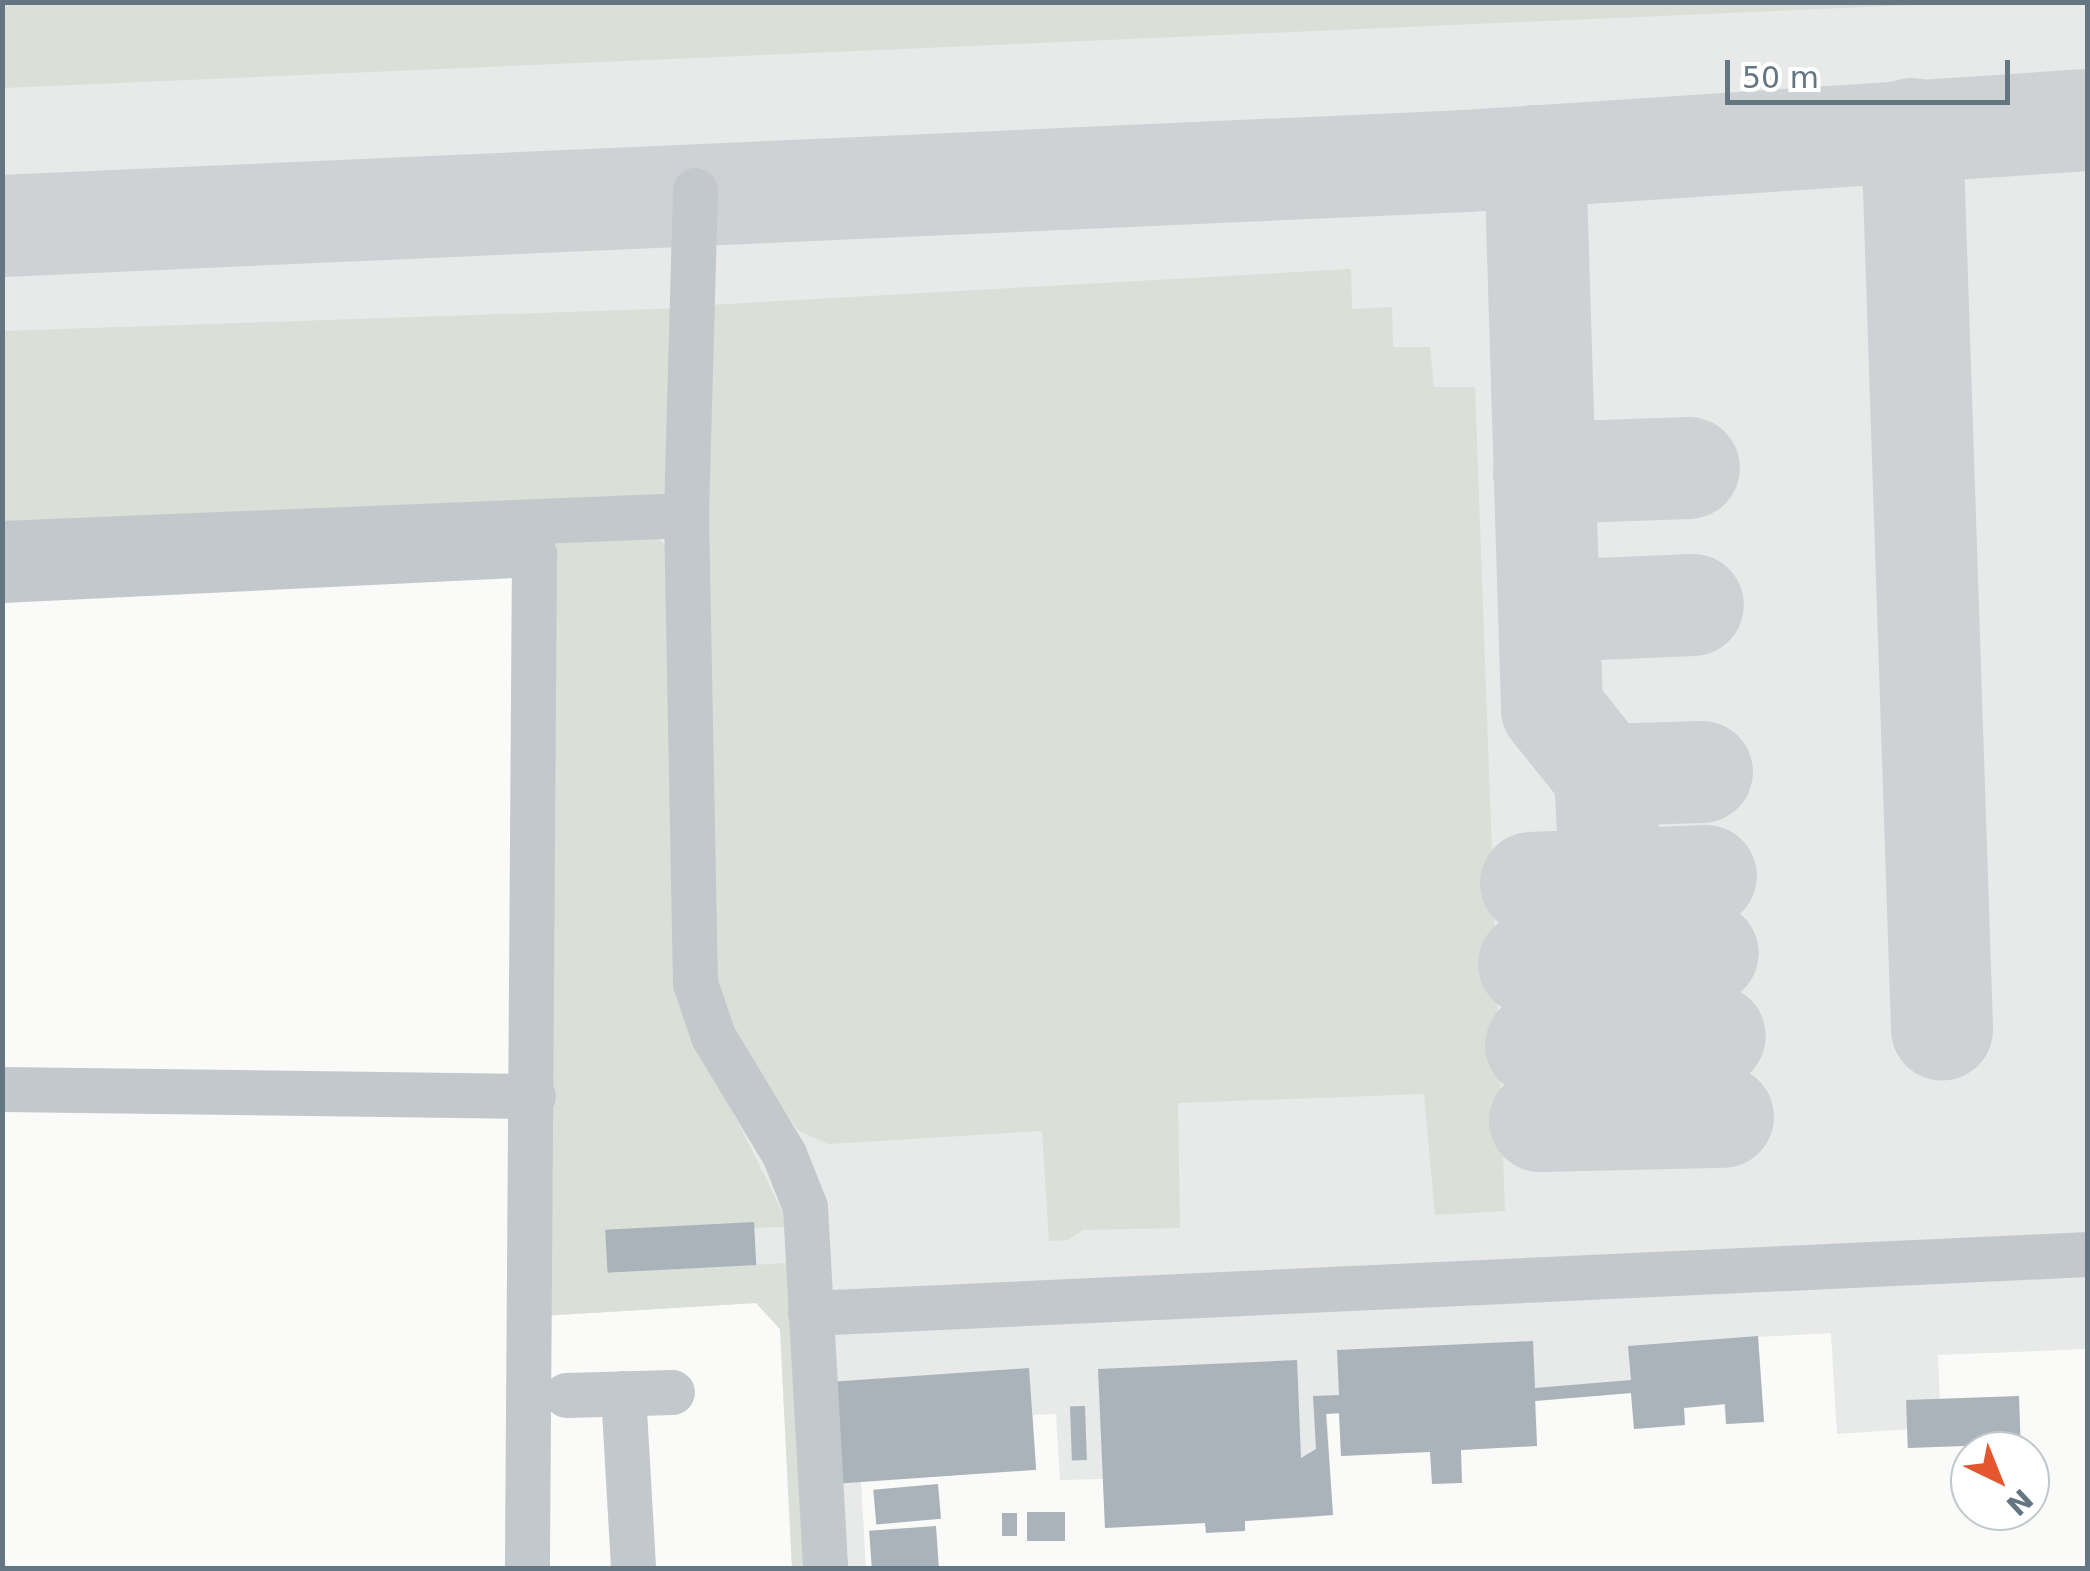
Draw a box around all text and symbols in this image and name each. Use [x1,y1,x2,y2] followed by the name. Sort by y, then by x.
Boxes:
[1730,40,2015,102] scale bar
[1742,60,1819,95] text: 50 m
[1950,1431,2050,1531] north arrow
[2000,1482,2039,1522] text: N

